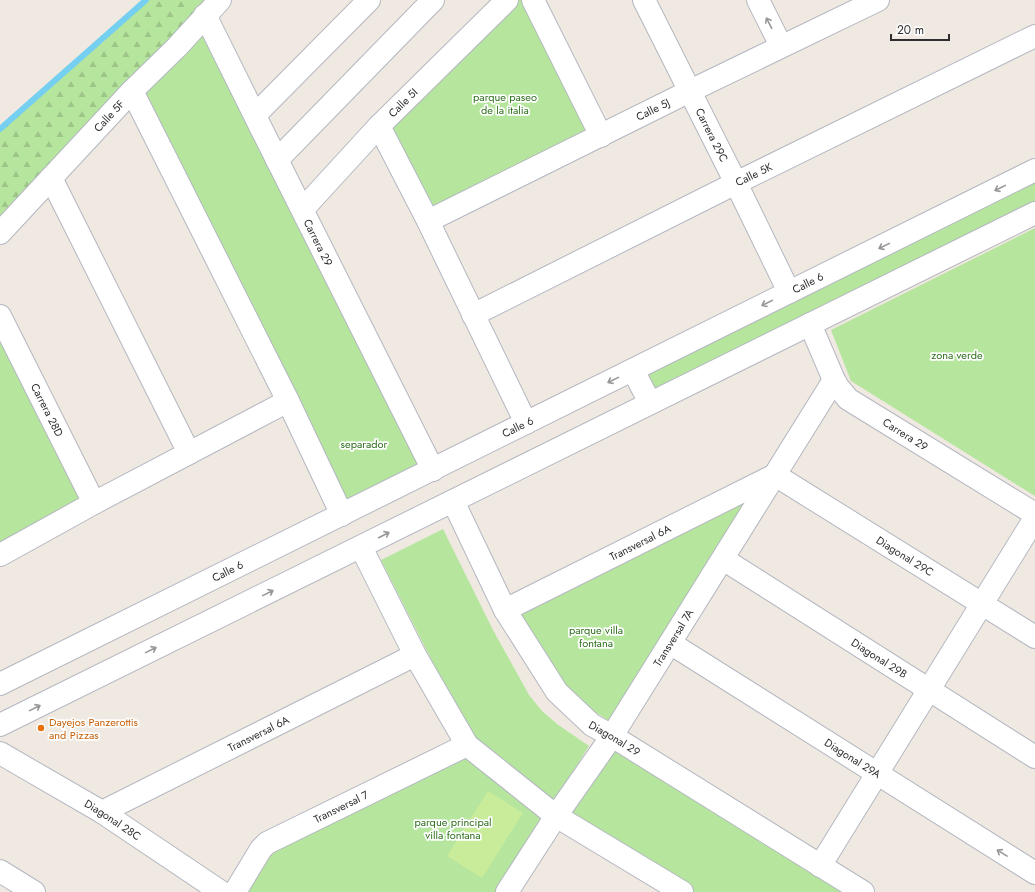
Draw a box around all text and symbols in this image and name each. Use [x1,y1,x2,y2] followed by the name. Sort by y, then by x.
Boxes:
[891,16,949,42] scale bar
[765,17,772,29] one-way arrow
[897,21,924,39] text: 20 m
[384,84,421,121] street label: Calle 5I
[473,89,537,118] park label: parque paseo de la italia
[633,94,672,125] street label: Calle 5J
[90,96,128,135] street label: Calle 5F
[692,105,732,165] street label: Carrera 29C
[733,158,776,190] street label: Calle 5K
[994,185,1006,192] one-way arrow
[300,216,337,269] street label: Carrera 29
[878,243,890,250] one-way arrow
[789,268,826,297] street label: Calle 6
[761,300,773,308] one-way arrow
[931,347,983,363] park label: zona verde
[607,377,619,384] one-way arrow
[27,380,68,440] street label: Carrera 28D
[499,412,536,441] street label: Calle 6
[880,414,931,454] street label: Carrera 29
[341,436,388,452] park label: separador
[607,520,674,565] street label: Transversal 6A
[378,531,390,538] one-way arrow
[873,532,937,580] street label: Diagonal 29C
[209,556,246,586] street label: Calle 6
[262,589,274,596] one-way arrow
[649,605,698,670] street label: Transversal 7A
[569,622,623,651] park label: parque villa fontana
[848,634,910,682] street label: Diagonal 29B
[145,646,157,653] one-way arrow
[29,704,41,711] one-way arrow
[225,711,293,756] street label: Transversal 6A
[49,714,139,743] place label: Dayejos Panzerottis and Pizzas
[586,717,643,760] street label: Diagonal 29
[36,723,46,733] marker: Dayejos Panzerottis and Pizzas
[821,734,885,782] street label: Diagonal 29A
[311,787,371,827] street label: Transversal 7
[81,795,144,844] street label: Diagonal 28C
[414,814,492,843] park label: parque principal villa fontana
[996,848,1008,856] one-way arrow

